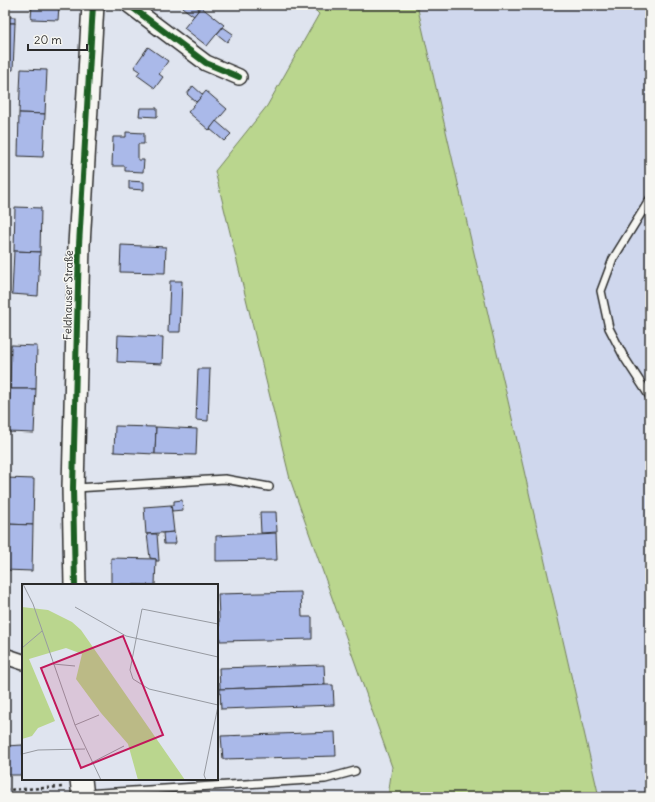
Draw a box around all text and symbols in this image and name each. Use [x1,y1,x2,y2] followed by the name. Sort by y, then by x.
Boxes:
[28,26,87,52] scale bar
[34,32,62,47] text: 20 m
[60,250,76,340] street label: Feldhauser Straße
[22,584,218,780] inset map

